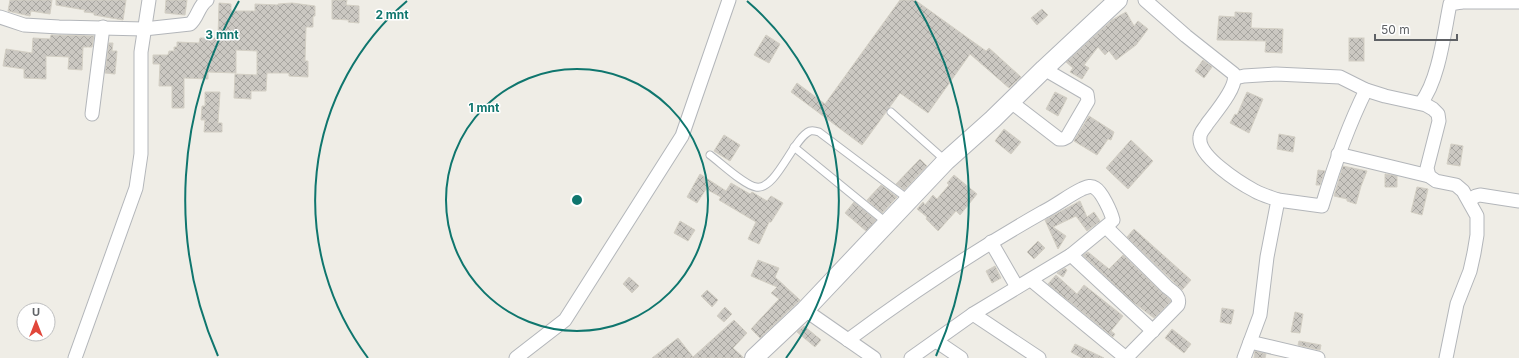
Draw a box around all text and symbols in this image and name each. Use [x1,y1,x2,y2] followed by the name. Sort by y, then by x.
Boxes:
[375,7,409,22] text: 2 mnt
[1375,16,1457,42] scale bar
[1381,22,1410,37] text: 50 m
[205,27,239,42] text: 3 mnt
[469,100,500,115] text: 1 mnt
[570,193,584,207] centre of rings
[16,302,56,342] north arrow
[32,305,40,319] text: U

